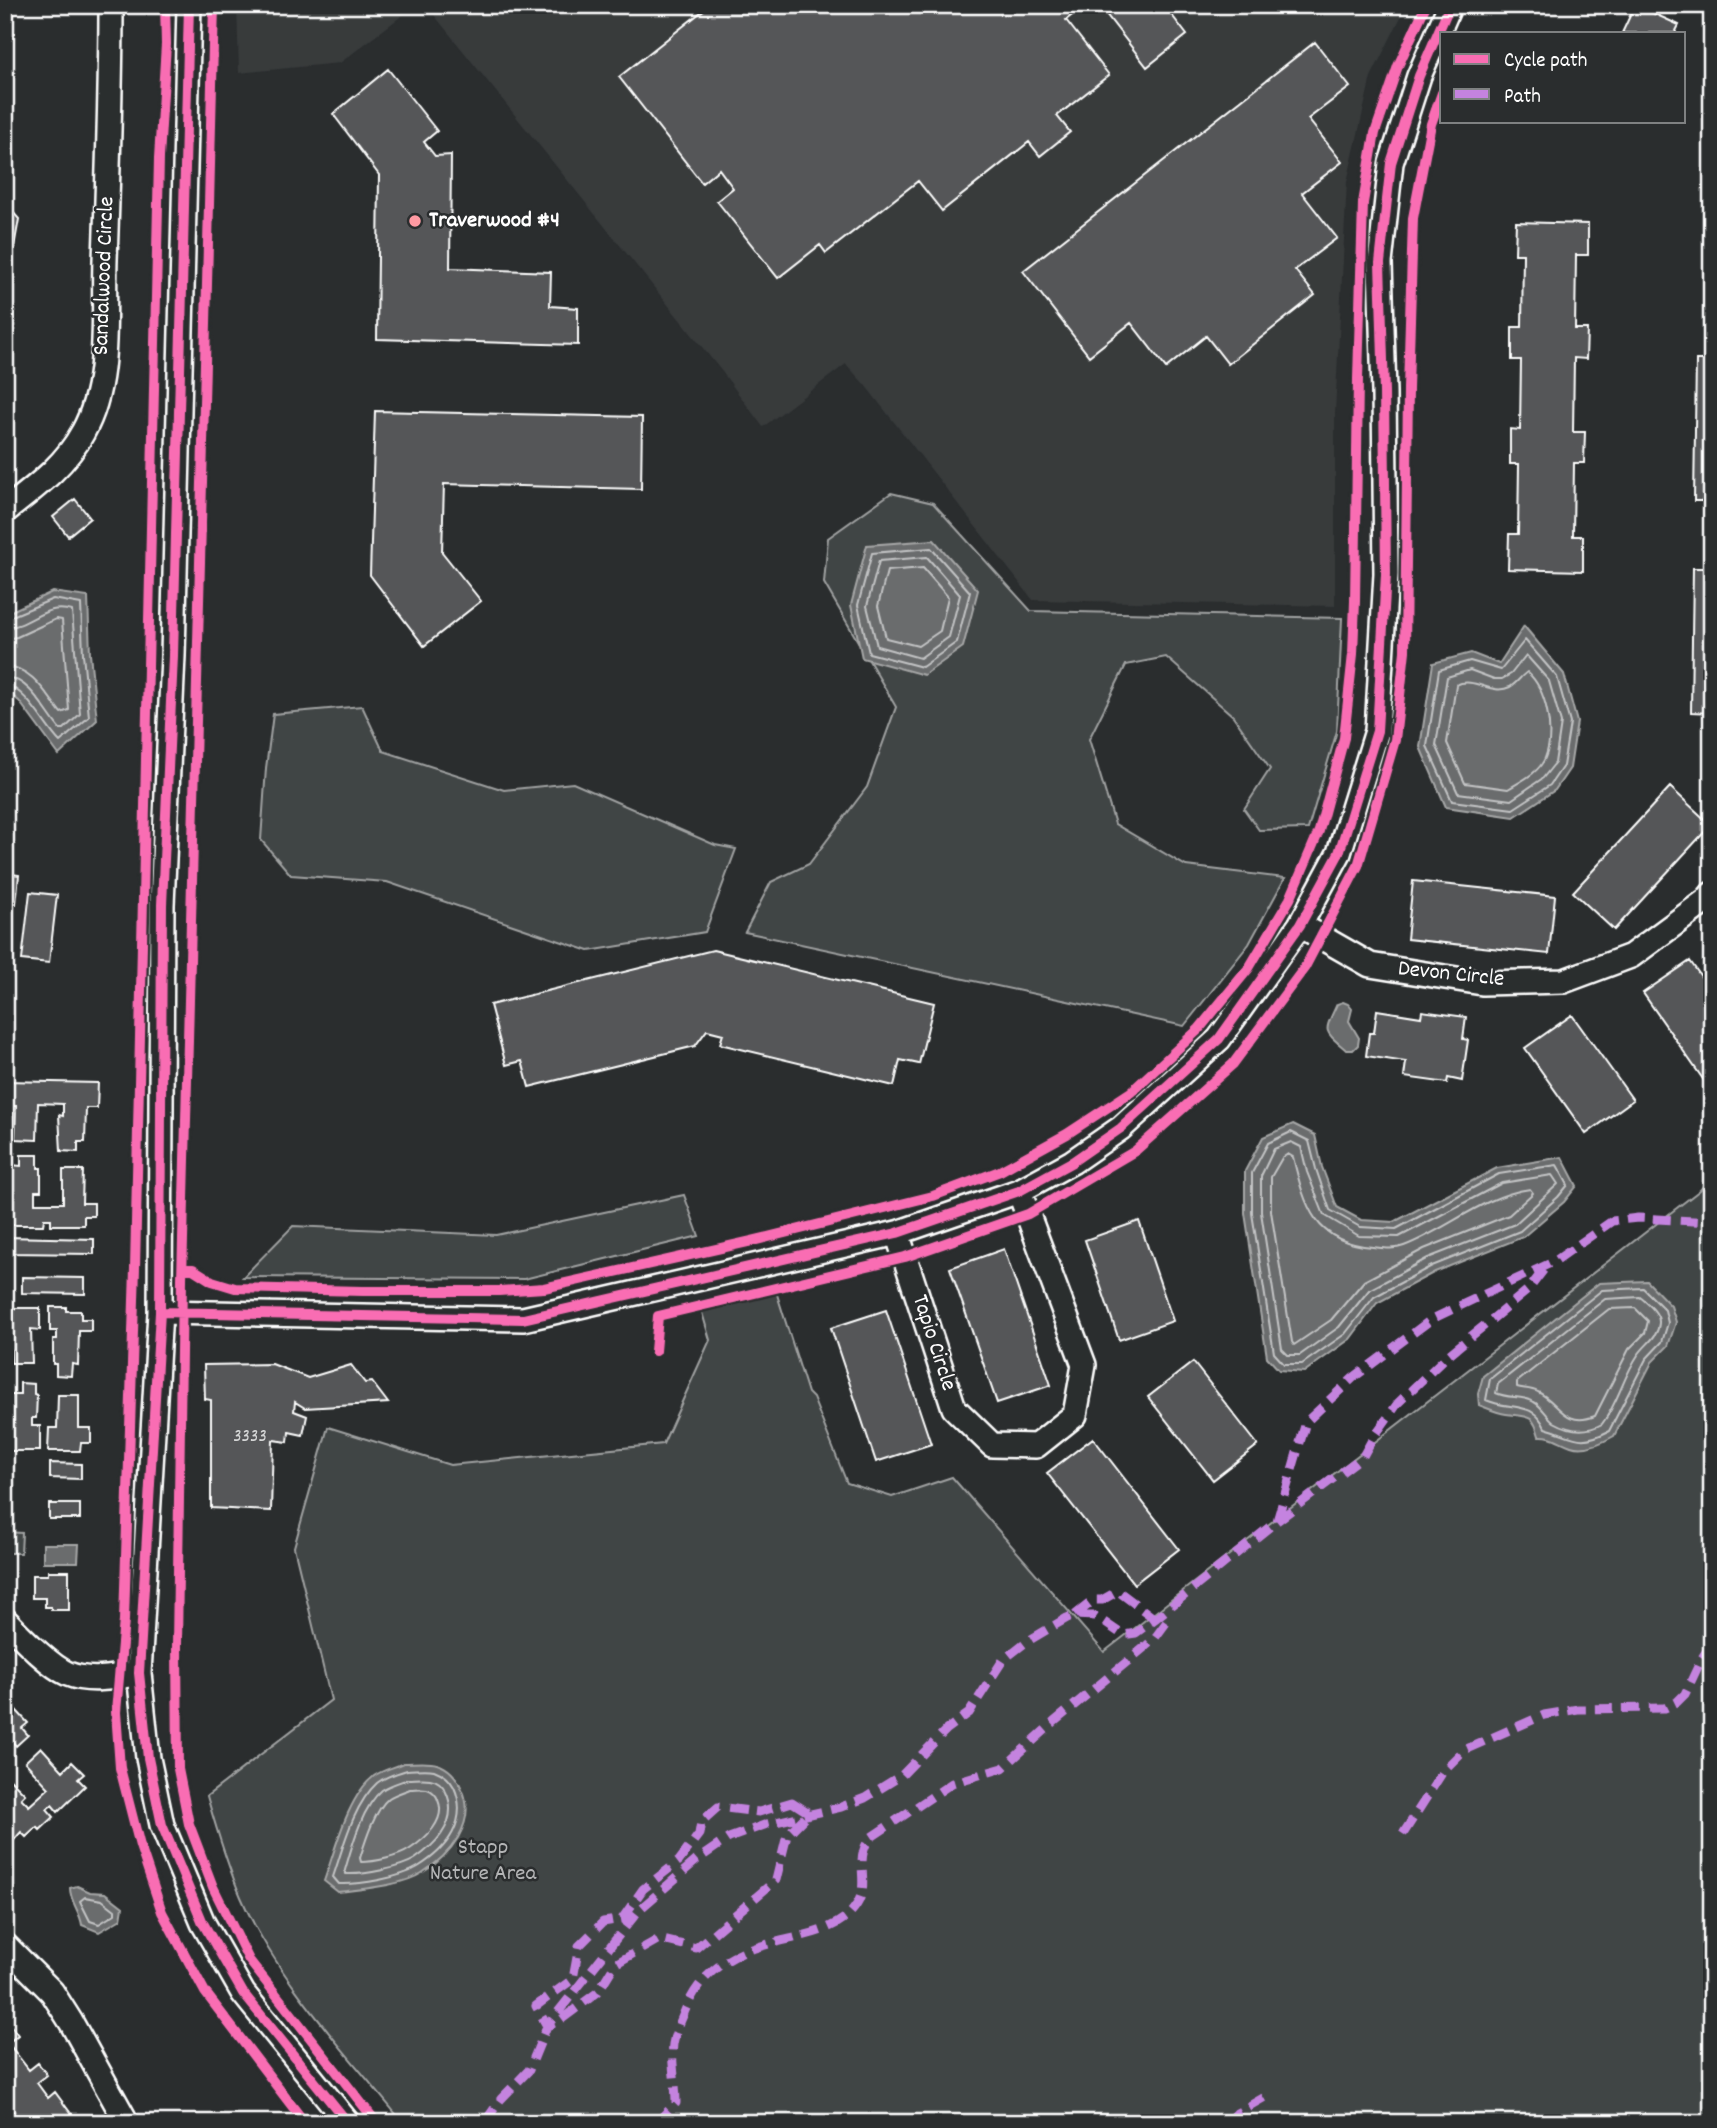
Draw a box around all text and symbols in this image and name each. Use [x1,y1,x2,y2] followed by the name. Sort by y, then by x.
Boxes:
[1440,32,1686,122] legend
[1504,47,1587,77] text: Cycle path
[1504,83,1541,113] text: Path
[86,196,124,356] street label: Sandalwood Circle
[429,205,560,238] place label: Traverwood #4
[407,213,423,229] marker: Traverwood #4
[1396,953,1506,997] street label: Devon Circle
[902,1291,964,1395] street label: Tapio Circle
[233,1424,267,1451] house number: 3333
[430,1832,537,1891] park label: Stapp Nature Area

